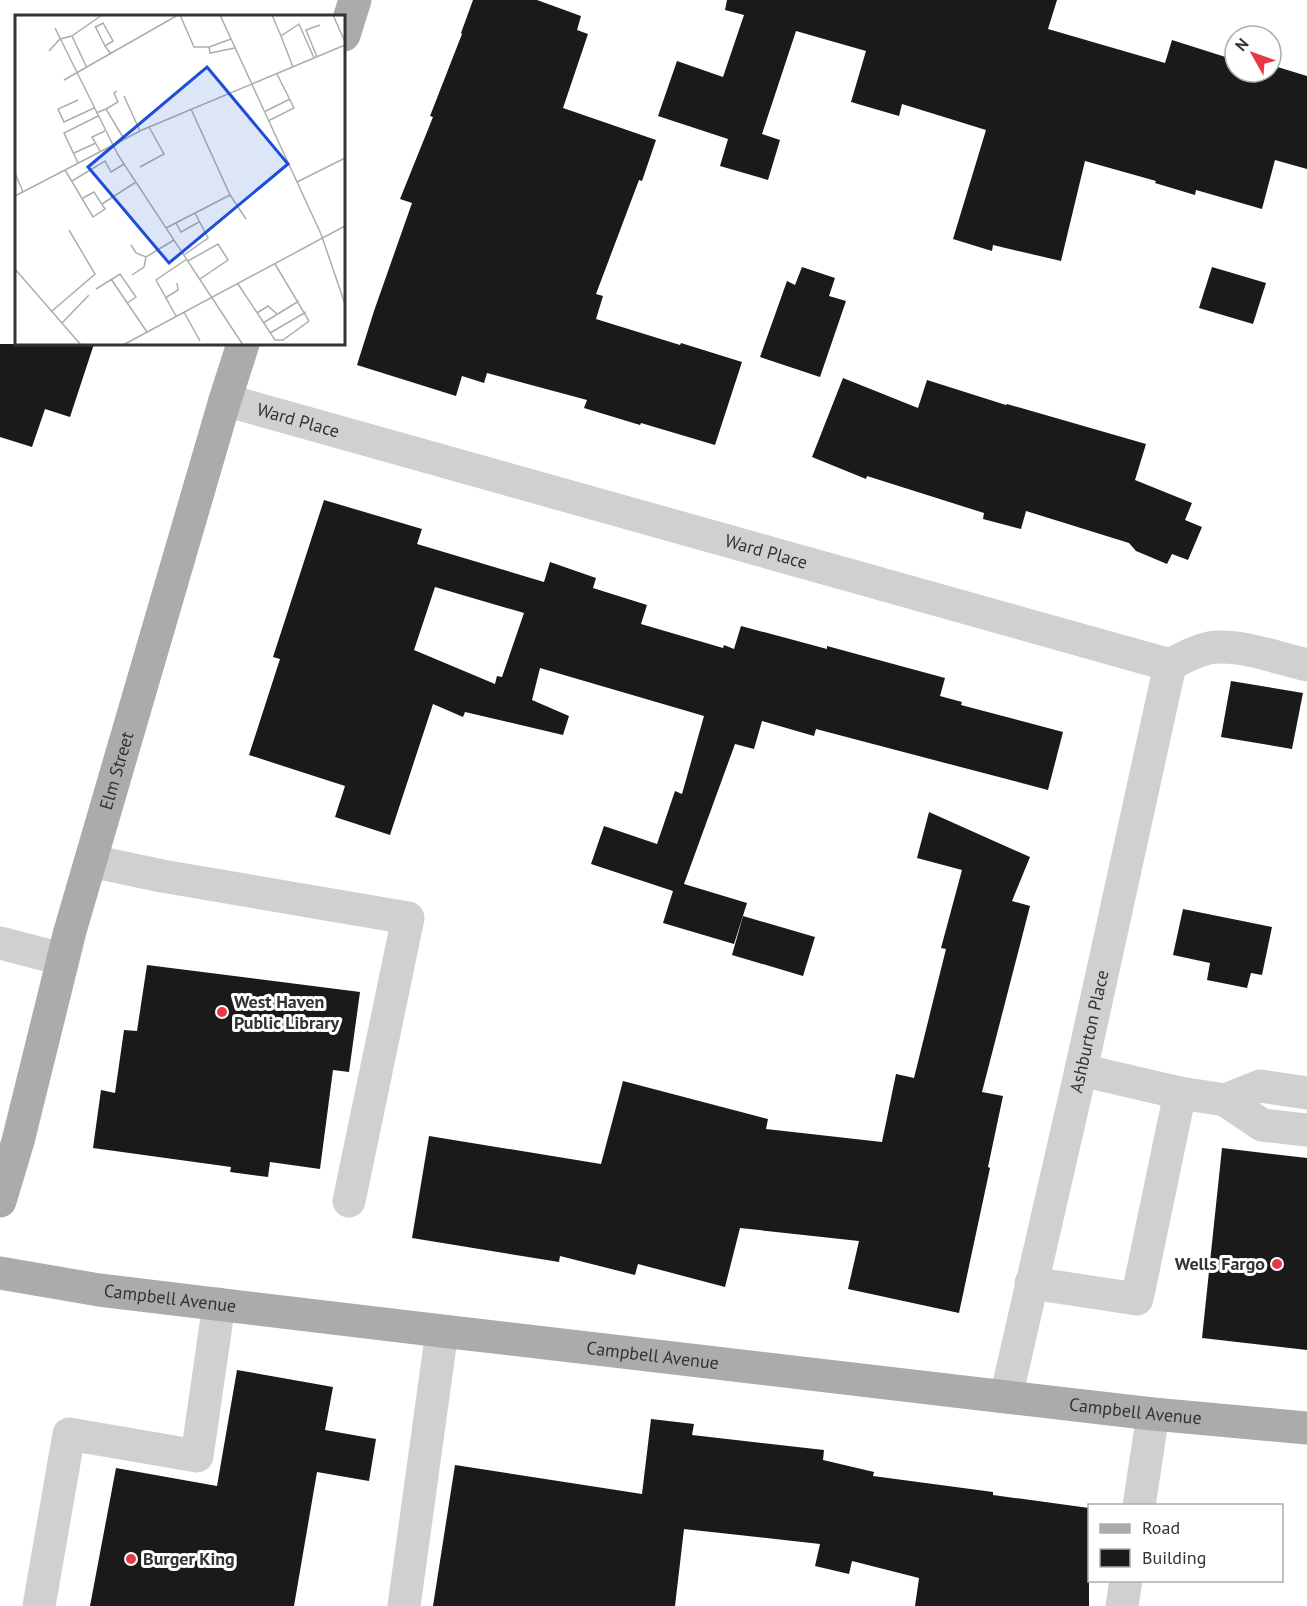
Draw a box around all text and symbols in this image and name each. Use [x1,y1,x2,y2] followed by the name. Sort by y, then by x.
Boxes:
[15,15,345,345] inset map
[1223,24,1283,84] north arrow
[1230,34,1253,55] text: N
[254,398,342,443] street label: Ward Place
[722,529,810,574] street label: Ward Place
[94,729,139,812] street label: Elm Street
[1064,968,1114,1095] street label: Ashburton Place
[234,990,339,1034] place label: West Haven Public Library
[215,1005,229,1019] marker: West Haven Public Library
[1175,1252,1265,1275] place label: Wells Fargo
[1270,1257,1284,1271] marker: Wells Fargo
[103,1279,238,1317] street label: Campbell Avenue
[585,1336,720,1374] street label: Campbell Avenue
[1068,1392,1203,1429] street label: Campbell Avenue
[1088,1504,1283,1582] legend
[1142,1516,1180,1539] text: Road
[1142,1546,1206,1569] text: Building
[143,1547,235,1570] place label: Burger King
[124,1552,138,1566] marker: Burger King

